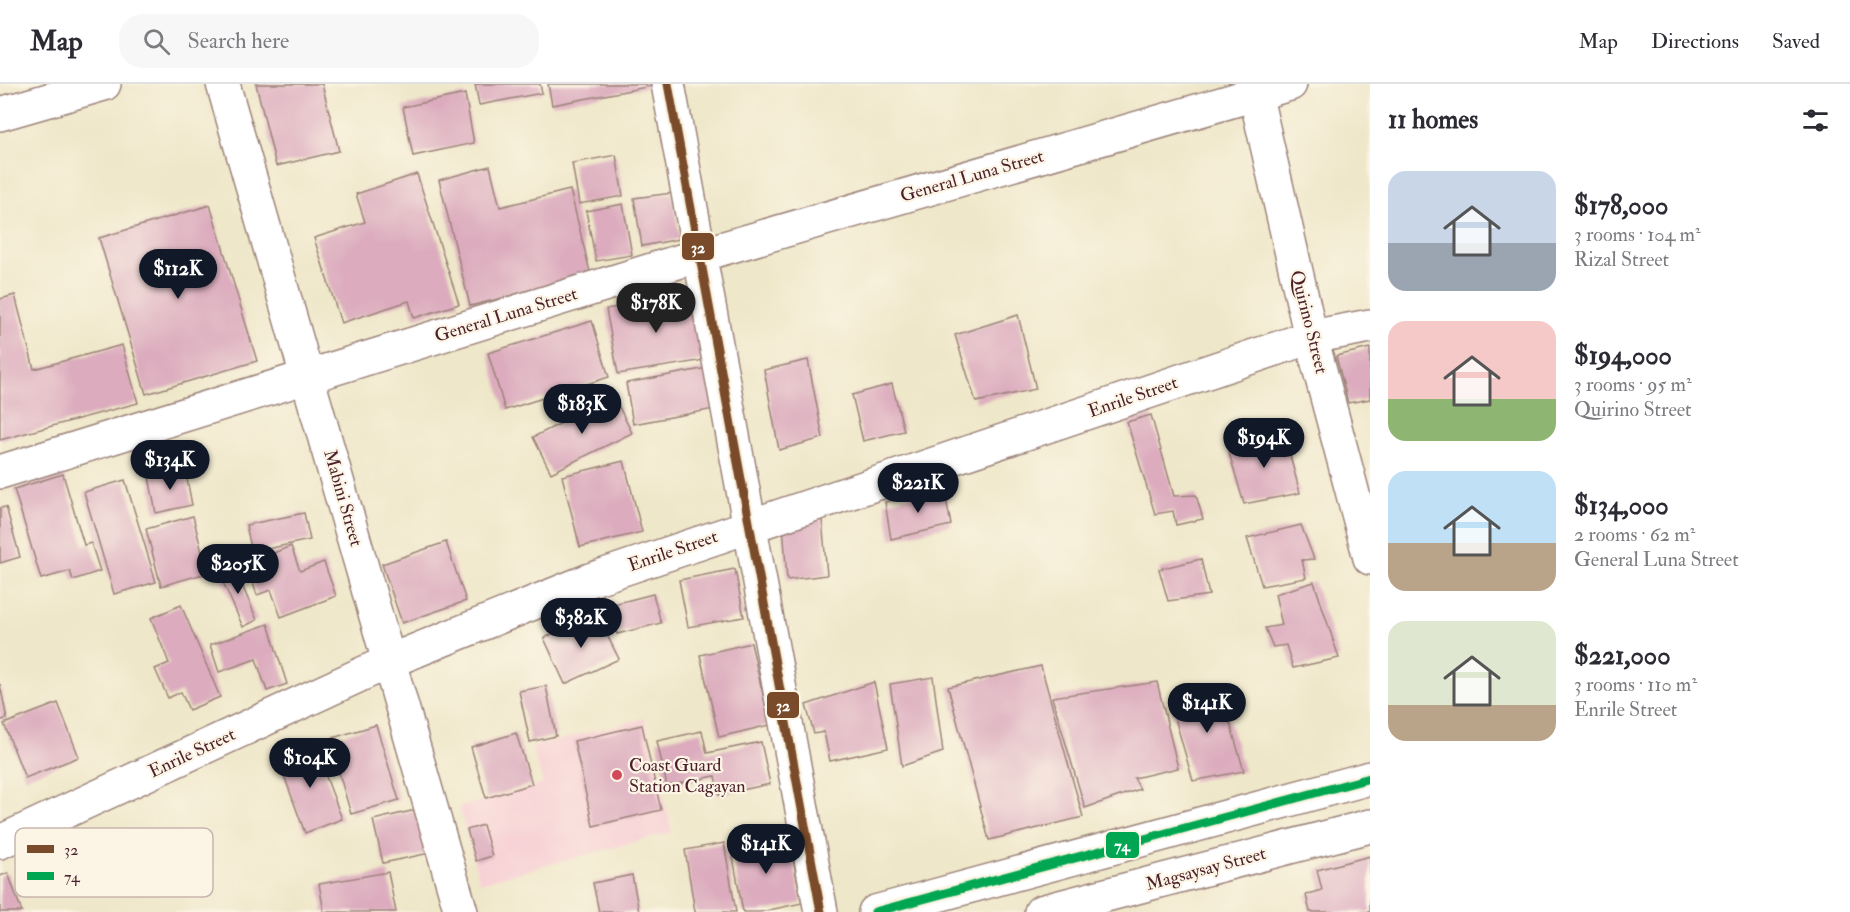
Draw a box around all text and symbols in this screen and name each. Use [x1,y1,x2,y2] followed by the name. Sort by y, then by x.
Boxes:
[119,14,539,68] search box
[30,24,83,59] text: Map
[140,25,173,58] icon: search
[188,27,289,55] text: Search here
[1578,28,1618,55] text: Map
[1651,28,1739,55] text: Directions
[1772,28,1820,55] text: Saved
[1388,104,1478,136] text: 11 homes
[1799,104,1832,137] icon: filters
[898,144,1047,207] street label: General Luna Street
[1574,190,1668,222] text: $178,000
[1436,195,1508,267] icon: home
[1574,222,1701,247] text: 3 rooms · 104 m²
[681,232,715,261] line badge: 32
[691,238,705,258] text: 32
[1574,247,1669,272] text: Rizal Street
[136,249,220,300] pin: $112K
[153,256,203,281] text: $112K
[1285,268,1333,376] street label: Quirino Street
[432,282,580,348] street label: General Luna Street
[614,283,698,334] pin: $178K
[630,290,682,315] text: $178K
[1574,340,1672,372] text: $194,000
[1436,345,1508,417] icon: home
[1085,371,1181,423] street label: Enrile Street
[1574,372,1692,397] text: 3 rooms · 95 m²
[540,384,624,435] pin: $183K
[557,391,607,416] text: $183K
[1574,397,1692,422] text: Quirino Street
[1222,418,1306,469] pin: $194K
[1237,425,1291,450] text: $194K
[128,440,212,491] pin: $134K
[145,447,195,472] text: $134K
[318,447,368,549] street label: Mabini Street
[876,463,960,514] pin: $221K
[892,470,944,495] text: $221K
[1574,490,1669,522] text: $134,000
[1436,495,1508,567] icon: home
[1574,522,1695,547] text: 2 rooms · 62 m²
[625,525,721,577] street label: Enrile Street
[196,544,280,595] pin: $205K
[1574,547,1739,572] text: General Luna Street
[211,551,265,576] text: $205K
[539,598,623,649] pin: $382K
[555,605,607,630] text: $382K
[1574,640,1671,672] text: $221,000
[1436,645,1508,717] icon: home
[1574,672,1697,697] text: 3 rooms · 110 m²
[1165,683,1249,734] pin: $141K
[1182,690,1232,715] text: $141K
[766,691,800,719] line badge: 32
[776,696,790,716] text: 32
[1574,697,1677,722] text: Enrile Street
[145,723,239,783] street label: Enrile Street
[268,738,352,789] pin: $104K
[283,745,337,770] text: $104K
[629,754,746,798] place label: Coast Guard Station Cagayan
[610,768,624,782] marker: Coast Guard Station Cagayan
[724,824,808,875] pin: $141K
[15,828,213,897] legend
[741,831,791,856] text: $141K
[1105,831,1140,859] line badge: 74
[1114,836,1131,856] text: 74
[64,840,78,860] text: 32
[1143,842,1269,896] street label: Magsaysay Street
[64,867,81,887] text: 74

